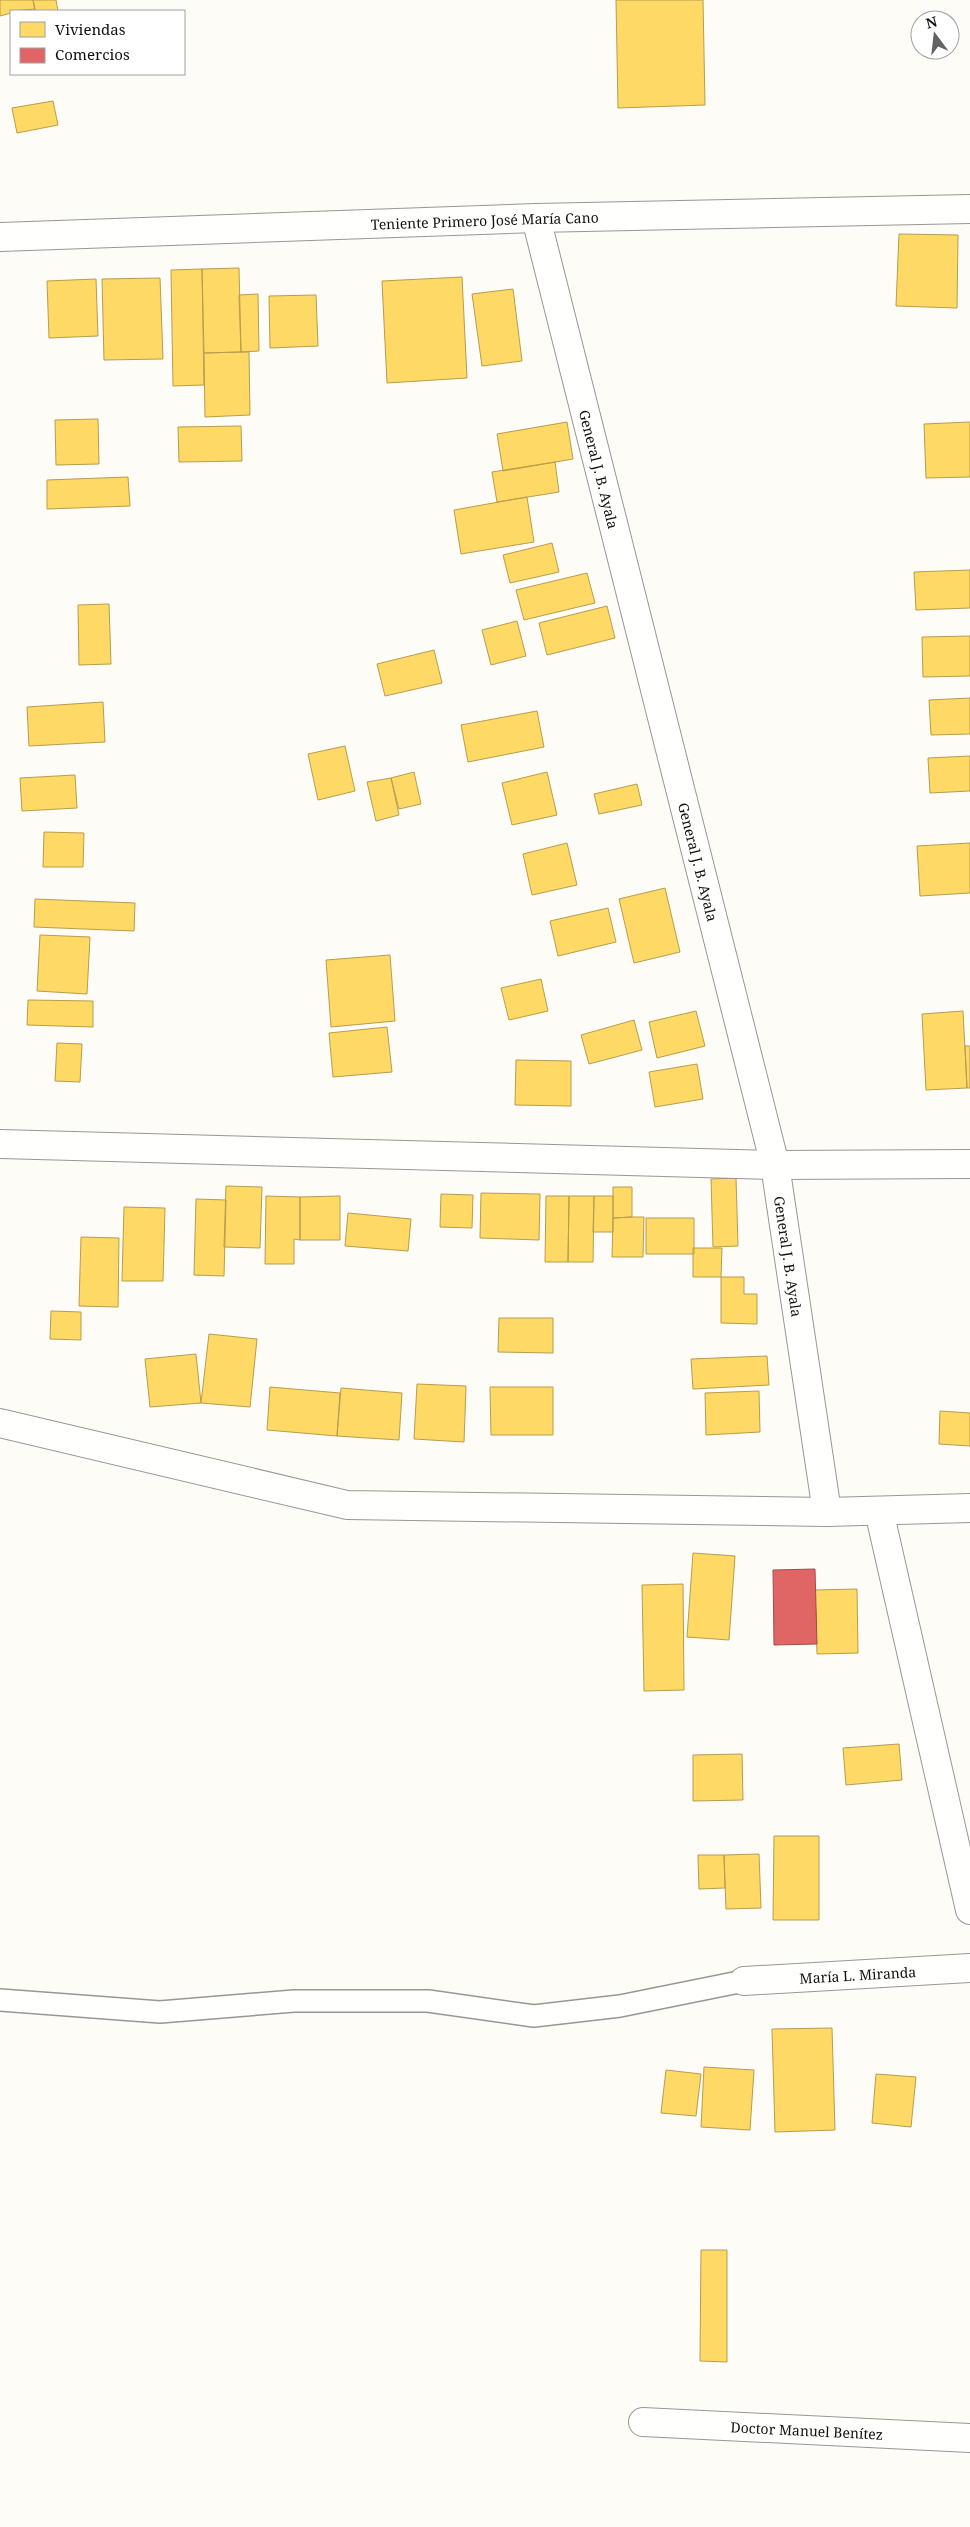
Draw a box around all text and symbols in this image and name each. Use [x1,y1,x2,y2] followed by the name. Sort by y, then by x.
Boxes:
[10,10,185,75] legend
[910,10,960,60] north arrow
[924,11,939,33] text: N
[55,19,126,39] text: Viviendas
[55,44,130,64] text: Comercios
[370,207,599,233] street label: Teniente Primero José María Cano
[575,408,624,531] street label: General J. B. Ayala
[674,800,723,923] street label: General J. B. Ayala
[770,1195,807,1318] street label: General J. B. Ayala
[799,1962,917,1987] street label: María L. Miranda
[730,2417,883,2443] street label: Doctor Manuel Benítez

